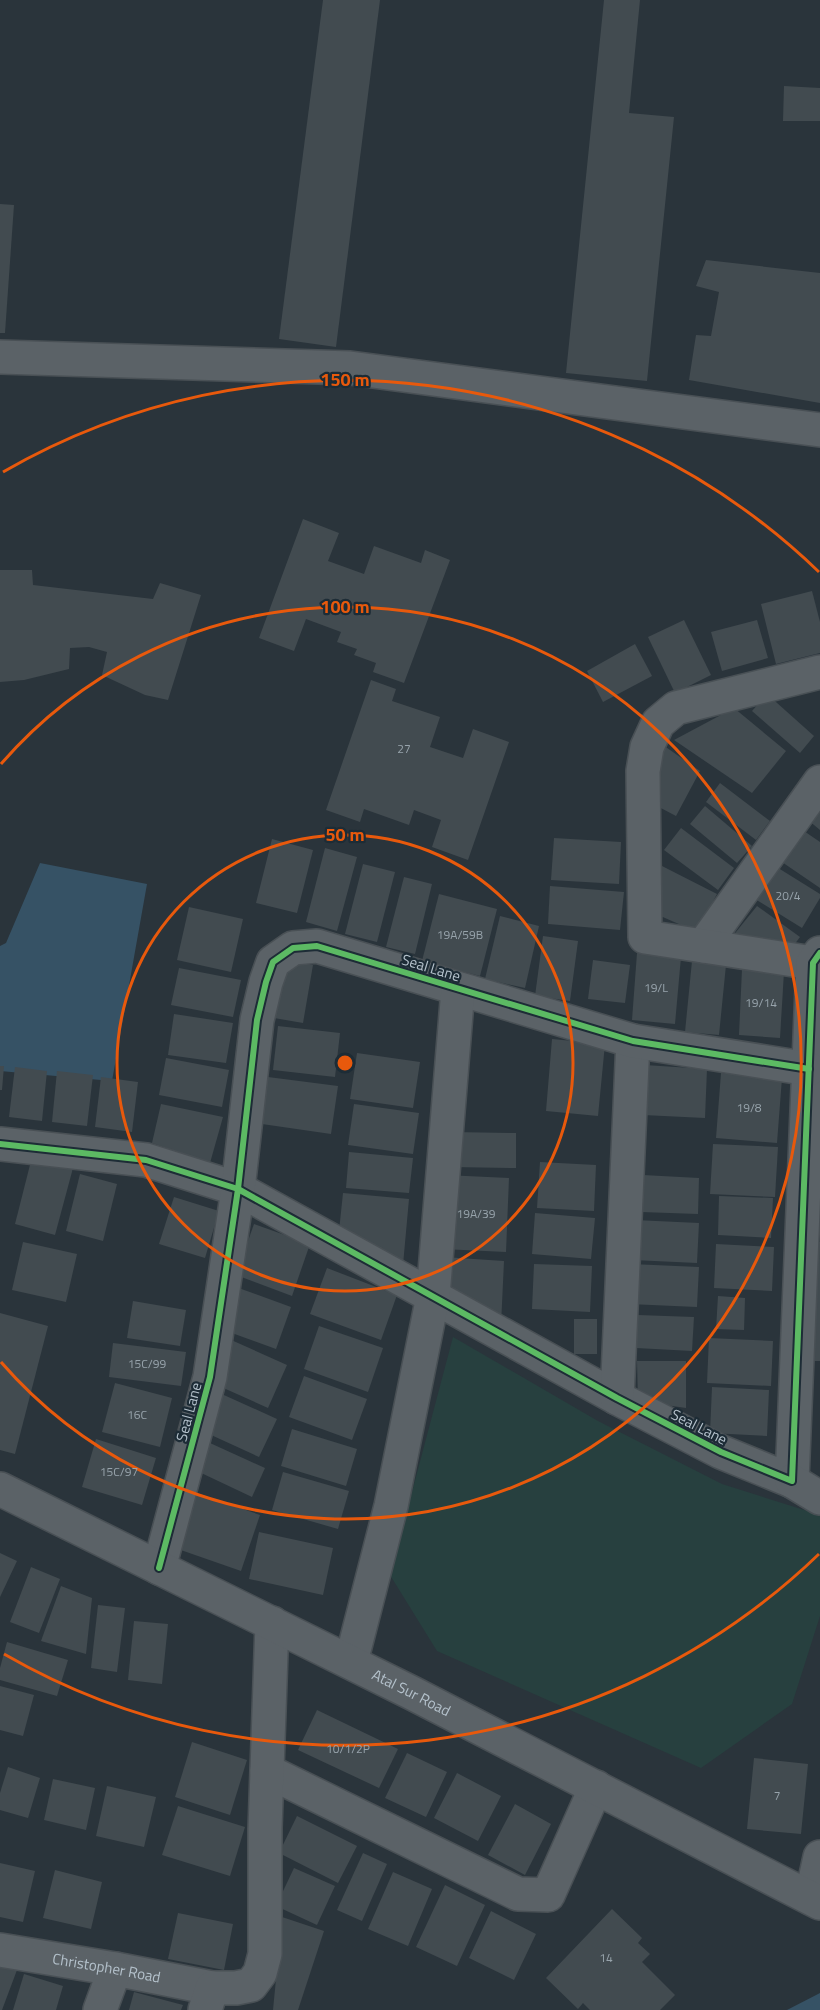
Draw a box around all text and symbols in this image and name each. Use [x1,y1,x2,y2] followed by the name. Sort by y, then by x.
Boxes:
[320,366,370,393] text: 150 m
[320,593,370,620] text: 100 m
[397,739,411,758] house number: 27
[325,821,365,848] text: 50 m
[775,886,801,905] house number: 20/4
[437,925,483,944] house number: 19A/59B
[399,948,463,987] street label: Seal Lane
[644,978,668,997] house number: 19/L
[745,993,777,1012] house number: 19/14
[335,1053,355,1073] centre of rings
[736,1098,762,1117] house number: 19/8
[457,1204,496,1223] house number: 19A/39
[128,1354,166,1373] house number: 15C/99
[170,1380,207,1444] street label: Seal Lane
[667,1403,731,1450] street label: Seal Lane
[127,1405,147,1424] house number: 16C
[100,1462,138,1481] house number: 15C/97
[368,1663,455,1722] street label: Atal Sur Road
[326,1739,370,1758] house number: 10/1/2P
[774,1786,780,1805] house number: 7
[51,1947,163,1989] street label: Christopher Road
[599,1948,613,1967] house number: 14

